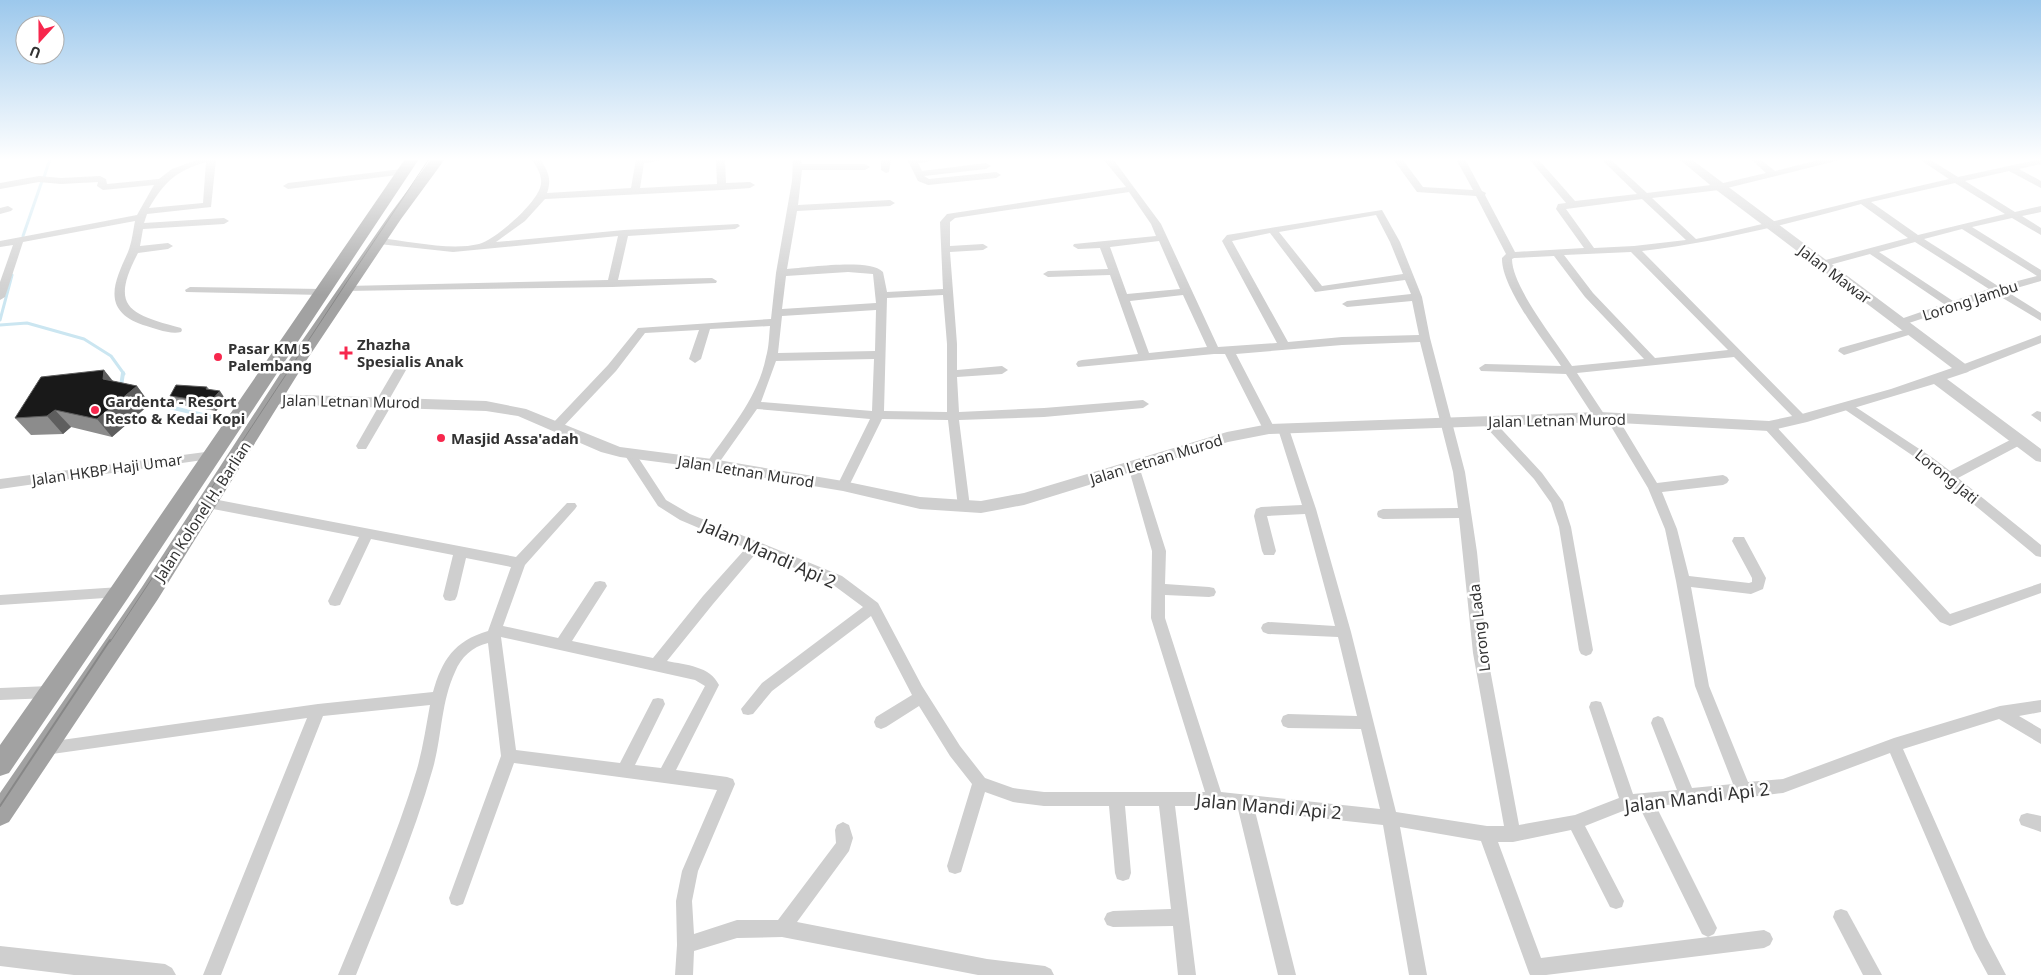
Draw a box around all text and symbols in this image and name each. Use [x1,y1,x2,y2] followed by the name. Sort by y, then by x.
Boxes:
[15,15,65,65] north arrow
[27,42,44,63] text: U
[1793,239,1876,308] street label: Jalan Mawar
[1920,275,2020,325] street label: Lorong Jambu
[357,334,464,371] place label: Zhazha Spesialis Anak
[228,338,312,375] place label: Pasar KM 5 Palembang
[339,346,353,360] marker: Zhazha Spesialis Anak
[212,351,224,363] marker: Pasar KM 5 Palembang
[280,390,420,412] street label: Jalan Letnan Murod
[105,391,245,428] place label: Gardenta - Resort Resto & Kedai Kopi
[89,404,101,416] marker: Gardenta - Resort Resto & Kedai Kopi
[1486,409,1626,431] street label: Jalan Letnan Murod
[451,428,579,448] place label: Masjid Assa'adah
[1085,429,1225,489] street label: Jalan Letnan Murod
[435,432,447,444] marker: Masjid Assa'adah
[148,437,255,587] street label: Jalan Kolonel H. Barlian
[1911,444,1983,508] street label: Lorong Jati
[28,449,184,490] street label: Jalan HKBP Haji Umar
[674,450,816,492] street label: Jalan Letnan Murod
[696,512,840,594] street label: Jalan Mandi Api 2
[1464,583,1494,673] street label: Lorong Lada
[1621,776,1771,818] street label: Jalan Mandi Api 2
[1193,788,1343,824] street label: Jalan Mandi Api 2

